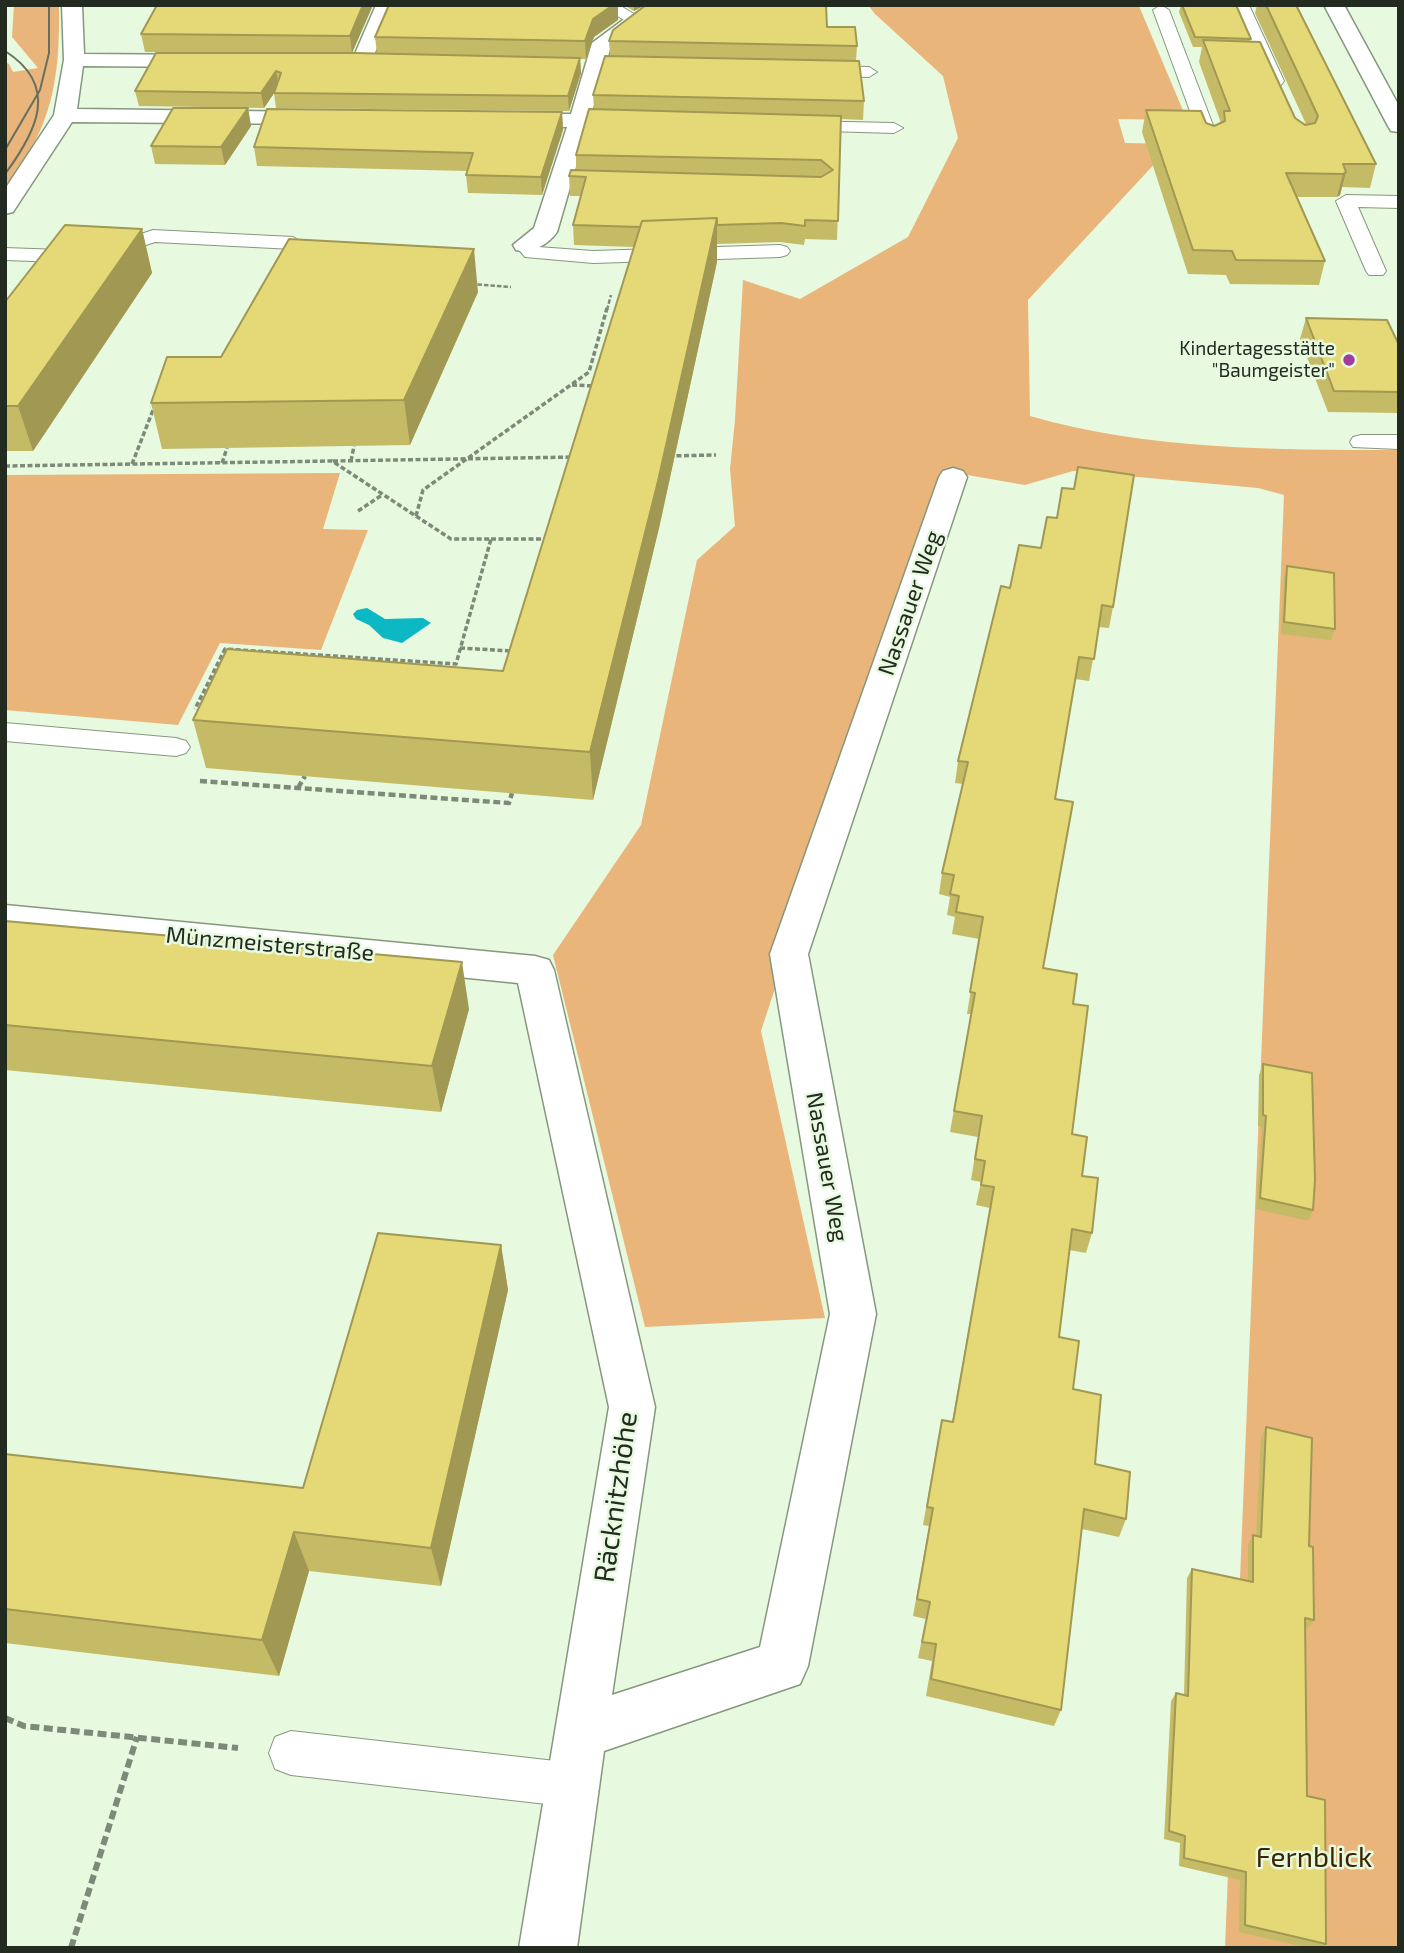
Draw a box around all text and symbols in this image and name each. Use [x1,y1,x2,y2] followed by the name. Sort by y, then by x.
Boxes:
[1179,338,1335,382] place label: Kindertagesstätte "Baumgeister"
[1341,352,1357,368] marker: Kindertagesstätte "Baumgeister"
[872,527,948,679] street label: Nassauer Weg
[165,921,375,967] street label: Münzmeisterstraße
[800,1090,854,1244] street label: Nassauer Weg
[587,1409,645,1585] street label: Räcknitzhöhe
[1256,1841,1372,1875] park label: Fernblick

